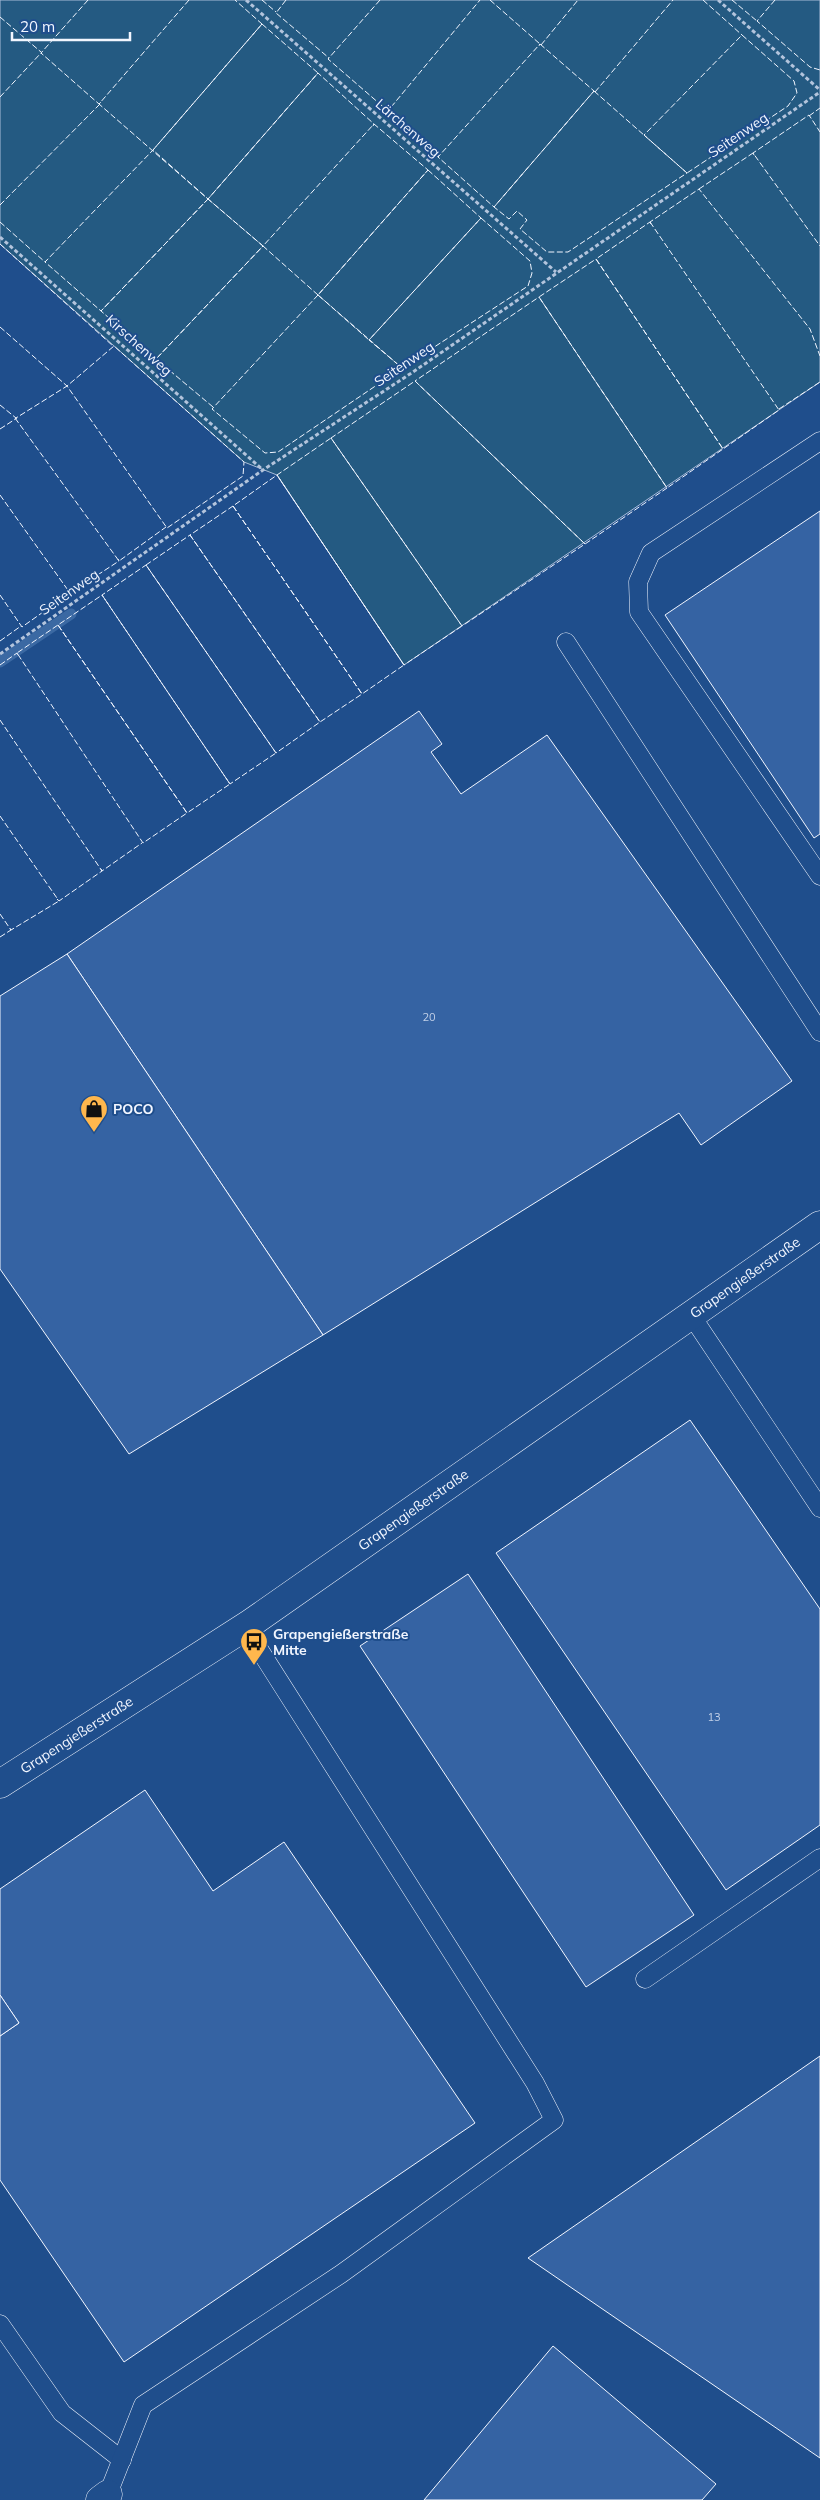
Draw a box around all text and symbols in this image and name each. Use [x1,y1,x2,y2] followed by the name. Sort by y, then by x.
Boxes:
[12,10,130,42] scale bar
[20,17,55,36] text: 20 m
[372,95,444,161] street label: Lärchenweg
[705,108,771,162] street label: Seitenweg
[102,310,176,380] street label: Kirschenweg
[371,337,437,391] street label: Seitenweg
[36,565,102,619] street label: Seitenweg
[422,1010,436,1024] house number: 20
[79,1094,109,1133] shop icon: POCO
[113,1100,154,1118] place label: POCO
[686,1233,804,1322] street label: Grapengießerstraße
[354,1465,472,1554] street label: Grapengießerstraße
[273,1625,409,1659] place label: Grapengießerstraße Mitte
[239,1627,269,1666] bus stop icon: Grapengießerstraße Mitte
[17,1692,136,1778] street label: Grapengießerstraße
[707,1710,721,1724] house number: 13

